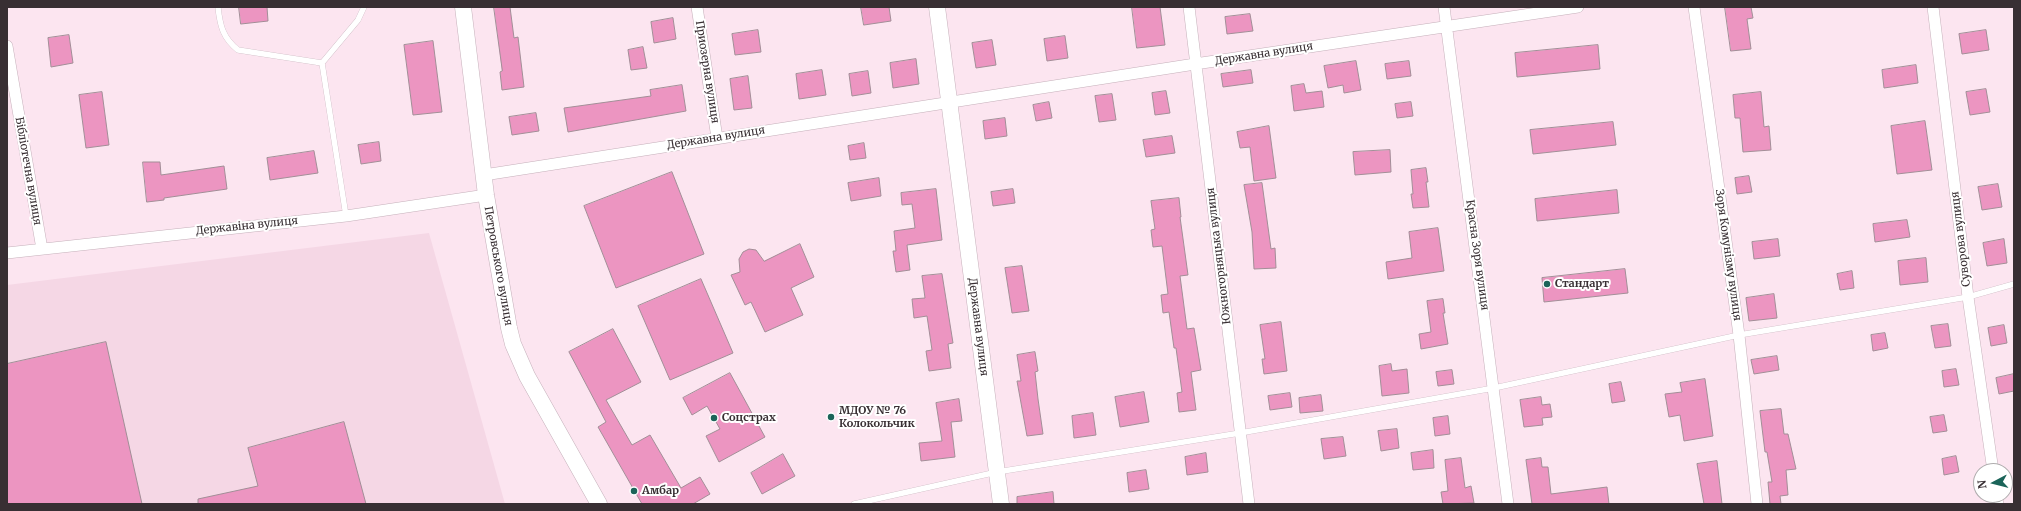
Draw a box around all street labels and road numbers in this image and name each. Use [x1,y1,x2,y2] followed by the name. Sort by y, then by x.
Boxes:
[692,20,722,124] street label: Приозерна вулиця
[1214,40,1314,68] street label: Державна вулиця
[12,116,44,226] street label: Бібліотечна вулиця
[666,124,766,152] street label: Державна вулиця
[1204,187,1234,325] street label: Южногорняцька вулиця
[1712,188,1744,322] street label: Зоря Комунізму вулиця
[1949,191,1973,287] street label: Суворова вулиця
[1463,199,1491,311] street label: Красна Зоря вулиця
[481,205,515,327] street label: Петровського вулиця
[195,214,299,238] street label: Державіна вулиця
[965,277,991,377] street label: Державна вулиця

